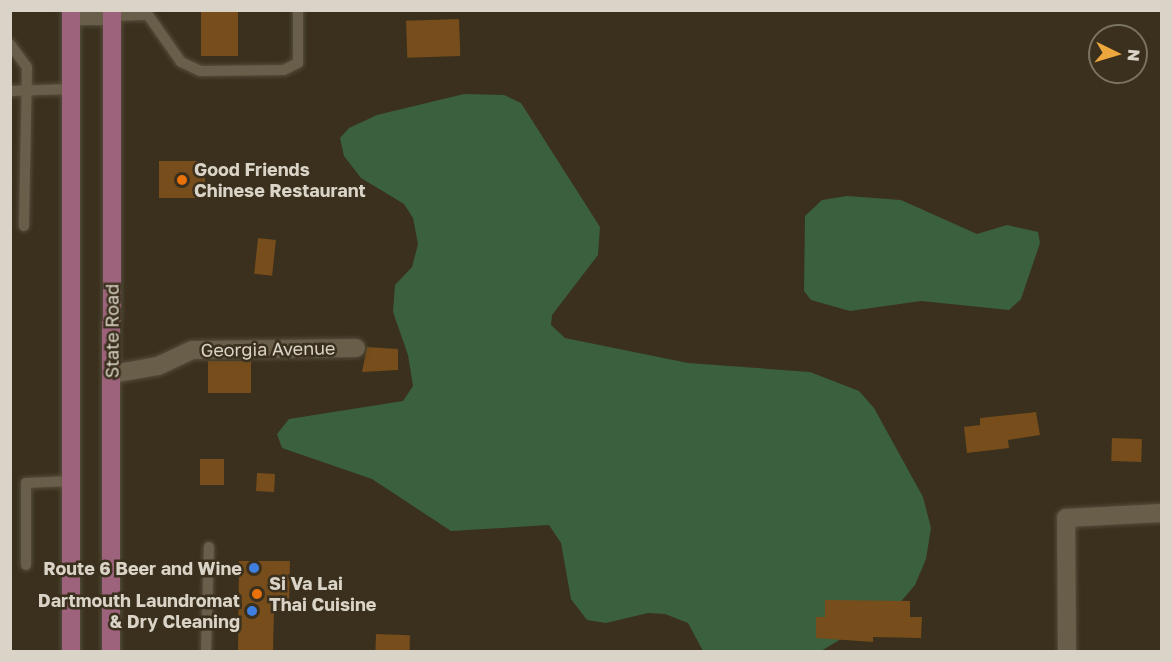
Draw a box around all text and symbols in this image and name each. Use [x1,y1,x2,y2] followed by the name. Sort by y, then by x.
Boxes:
[1088,24,1148,84] north arrow
[1123,48,1144,62] text: N
[194,159,366,201] place label: Good Friends Chinese Restaurant
[175,173,189,187] marker: Good Friends Chinese Restaurant
[101,284,123,378] street label: State Road
[200,337,336,361] street label: Georgia Avenue
[43,557,242,579] place label: Route 6 Beer and Wine
[247,561,261,575] marker: Route 6 Beer and Wine
[269,573,376,616] place label: Si Va Lai Thai Cuisine
[250,587,264,601] marker: Si Va Lai Thai Cuisine
[38,590,240,632] place label: Dartmouth Laundromat & Dry Cleaning
[245,604,259,618] marker: Dartmouth Laundromat & Dry Cleaning

